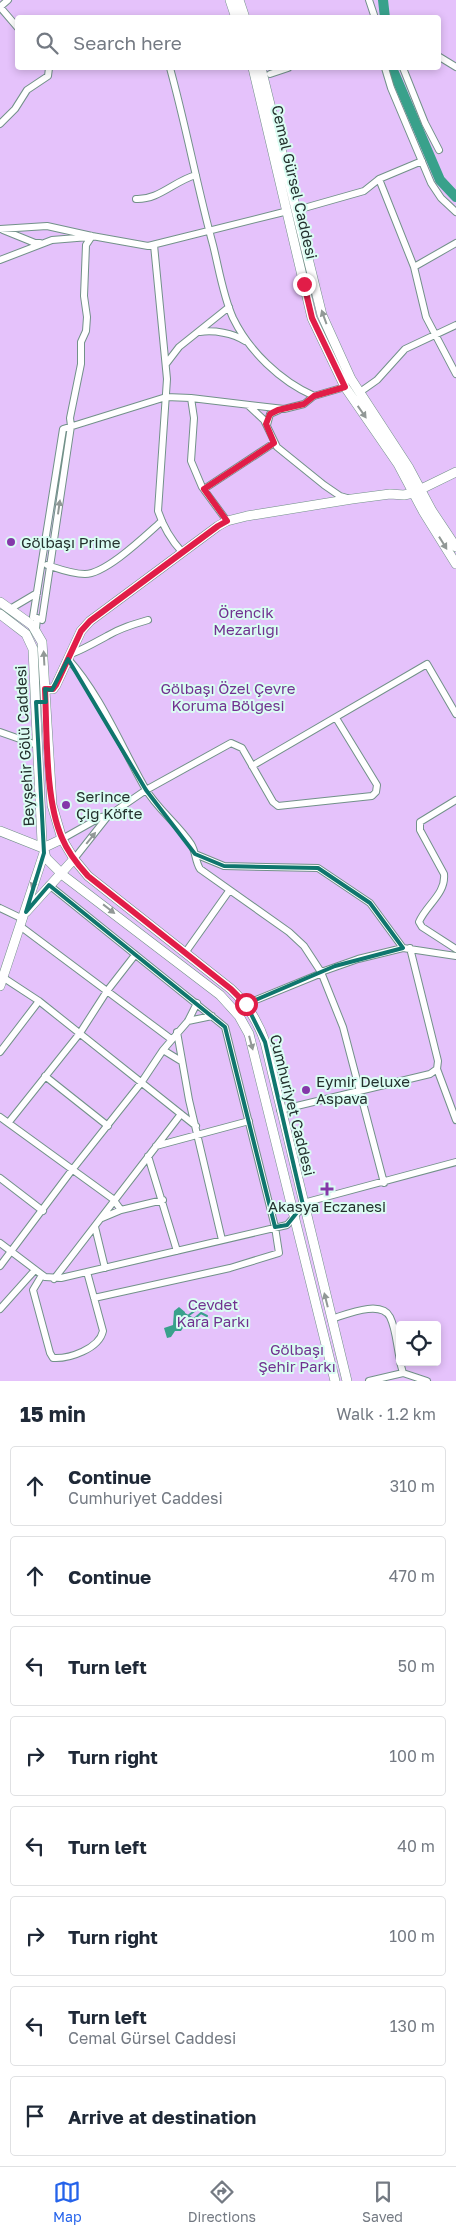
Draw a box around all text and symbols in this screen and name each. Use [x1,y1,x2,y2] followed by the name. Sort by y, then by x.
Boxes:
[15,15,441,70] search box
[33,29,61,57] icon: search
[73,31,182,54] text: Search here
[268,103,322,261] street label: Cemal Gürsel Caddesi
[293,273,316,296] route end
[320,309,328,324] one-way arrow
[357,405,367,418] one-way arrow
[55,498,63,514] one-way arrow
[21,533,121,551] place label: Gölbaşı Prime
[5,536,17,548] marker: Gölbaşı Prime
[439,537,448,550] one-way arrow
[213,603,279,638] park label: Örencik Mezarlığı
[39,650,47,666] one-way arrow
[11,665,37,827] street label: Beyşehir Gölü Caddesi
[160,679,296,714] park label: Gölbaşı Özel Çevre Koruma Bölgesi
[76,787,143,822] place label: Serince Çiğ Köfte
[60,799,72,811] marker: Serince Çiğ Köfte
[86,832,97,845] one-way arrow
[30,875,37,890] one-way arrow
[103,904,116,915] one-way arrow
[235,993,258,1016] route start
[267,1032,319,1178] street label: Cumhuriyet Caddesi
[247,1035,255,1050] one-way arrow
[316,1072,410,1107] place label: Eymir Deluxe Aspava
[300,1084,312,1096] marker: Eymir Deluxe Aspava
[321,1183,333,1195] marker: Akasya Eczanesi
[268,1197,386,1215] place label: Akasya Eczanesi
[322,1292,330,1307] one-way arrow
[176,1295,250,1330] park label: Cevdet Kara Parkı
[396,1321,441,1366] map controls
[396,1321,441,1366] button: locate
[258,1340,336,1375] park label: Gölbaşı Şehir Parkı
[20,1401,86,1427] text: 15 min
[336,1404,436,1424] text: Walk · 1.2 km
[68,1465,151,1488] text: Continue
[21,1472,49,1500] icon: ahead
[390,1476,435,1496] text: 310 m
[68,1488,223,1508] text: Cumhuriyet Caddesi
[21,1562,49,1590] icon: ahead
[68,1565,151,1588] text: Continue
[389,1566,435,1586] text: 470 m
[21,1652,49,1680] icon: left
[68,1655,147,1678] text: Turn left
[398,1656,435,1676] text: 50 m
[21,1742,49,1770] icon: right
[68,1745,158,1768] text: Turn right
[389,1746,435,1766] text: 100 m
[21,1832,49,1860] icon: left
[68,1835,147,1858] text: Turn left
[397,1836,435,1856] text: 40 m
[21,1922,49,1950] icon: right
[68,1925,158,1948] text: Turn right
[389,1926,435,1946] text: 100 m
[68,2005,147,2028] text: Turn left
[21,2012,49,2040] icon: left
[390,2016,435,2036] text: 130 m
[68,2028,236,2048] text: Cemal Gürsel Caddesi
[21,2102,49,2130] icon: arrive
[68,2105,256,2128] text: Arrive at destination
[53,2178,82,2225] tab: Map
[188,2178,256,2225] tab: Directions
[362,2178,403,2225] tab: Saved

